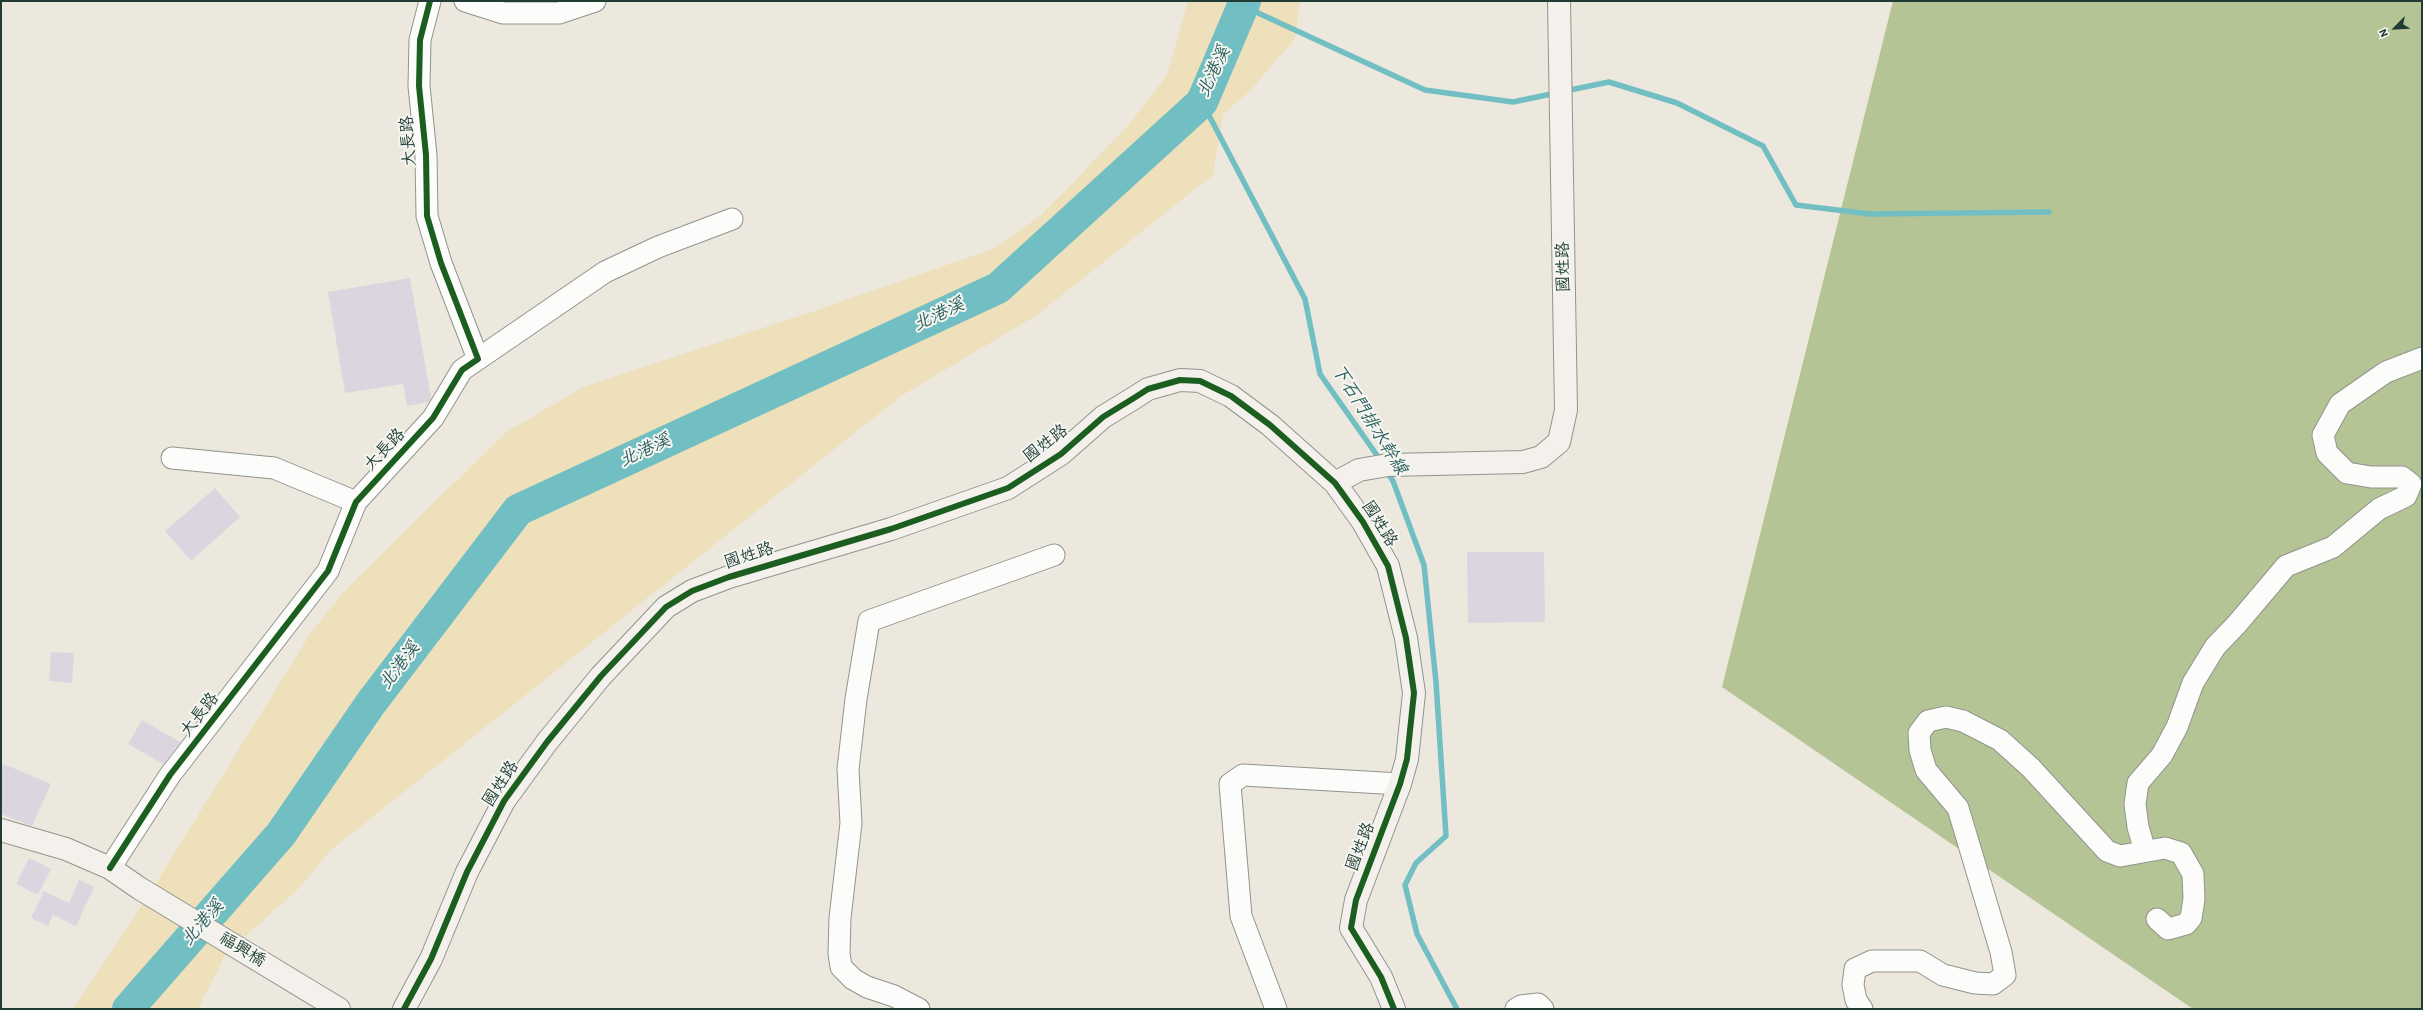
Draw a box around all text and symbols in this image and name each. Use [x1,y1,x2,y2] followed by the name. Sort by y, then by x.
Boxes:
[2375,8,2415,48] north arrow
[2376,27,2391,39] text: N
[1193,43,1235,101] water label: 北港溪
[397,115,421,167] street label: 大長路
[1553,241,1575,293] street label: 國姓路
[910,294,968,336] water label: 北港溪
[1326,361,1412,479] water label: 下石門排水幹線
[1019,421,1073,467] street label: 國姓路
[360,424,410,476] street label: 大長路
[616,430,674,472] water label: 北港溪
[1357,497,1401,551] street label: 國姓路
[722,538,776,574] street label: 國姓路
[375,638,425,694] water label: 北港溪
[176,689,224,741] street label: 大長路
[479,757,523,811] street label: 國姓路
[1342,820,1380,874] street label: 國姓路
[177,896,229,950] water label: 北港溪
[215,928,269,972] street label: 福興橋

